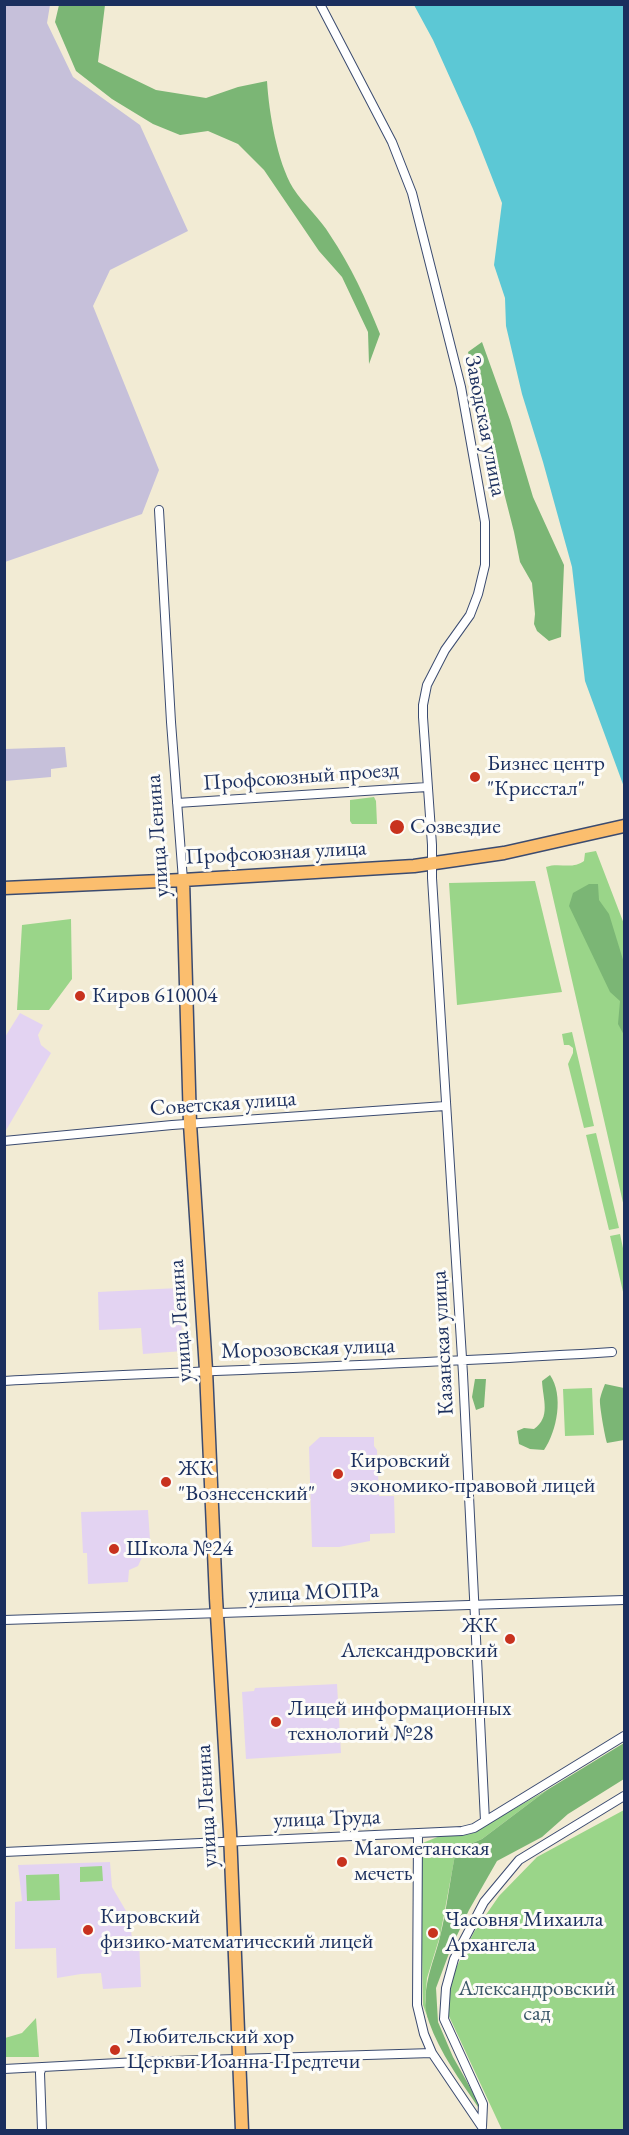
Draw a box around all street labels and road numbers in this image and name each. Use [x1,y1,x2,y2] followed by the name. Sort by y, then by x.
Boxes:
[458,353,512,499] street label: Заводская улица
[202,757,400,797] street label: Профсоюзный проезд
[141,774,175,898] street label: улица Ленина
[185,835,367,871] street label: Профсоюзная улица
[149,1086,297,1122] street label: Советская улица
[164,1259,198,1383] street label: улица Ленина
[426,1270,460,1416] street label: Казанская улица
[221,1333,395,1365] street label: Морозовская улица
[248,1578,380,1608] street label: улица МОПРа
[191,1744,223,1868] street label: улица Ленина
[273,1804,381,1834] street label: улица Труда

